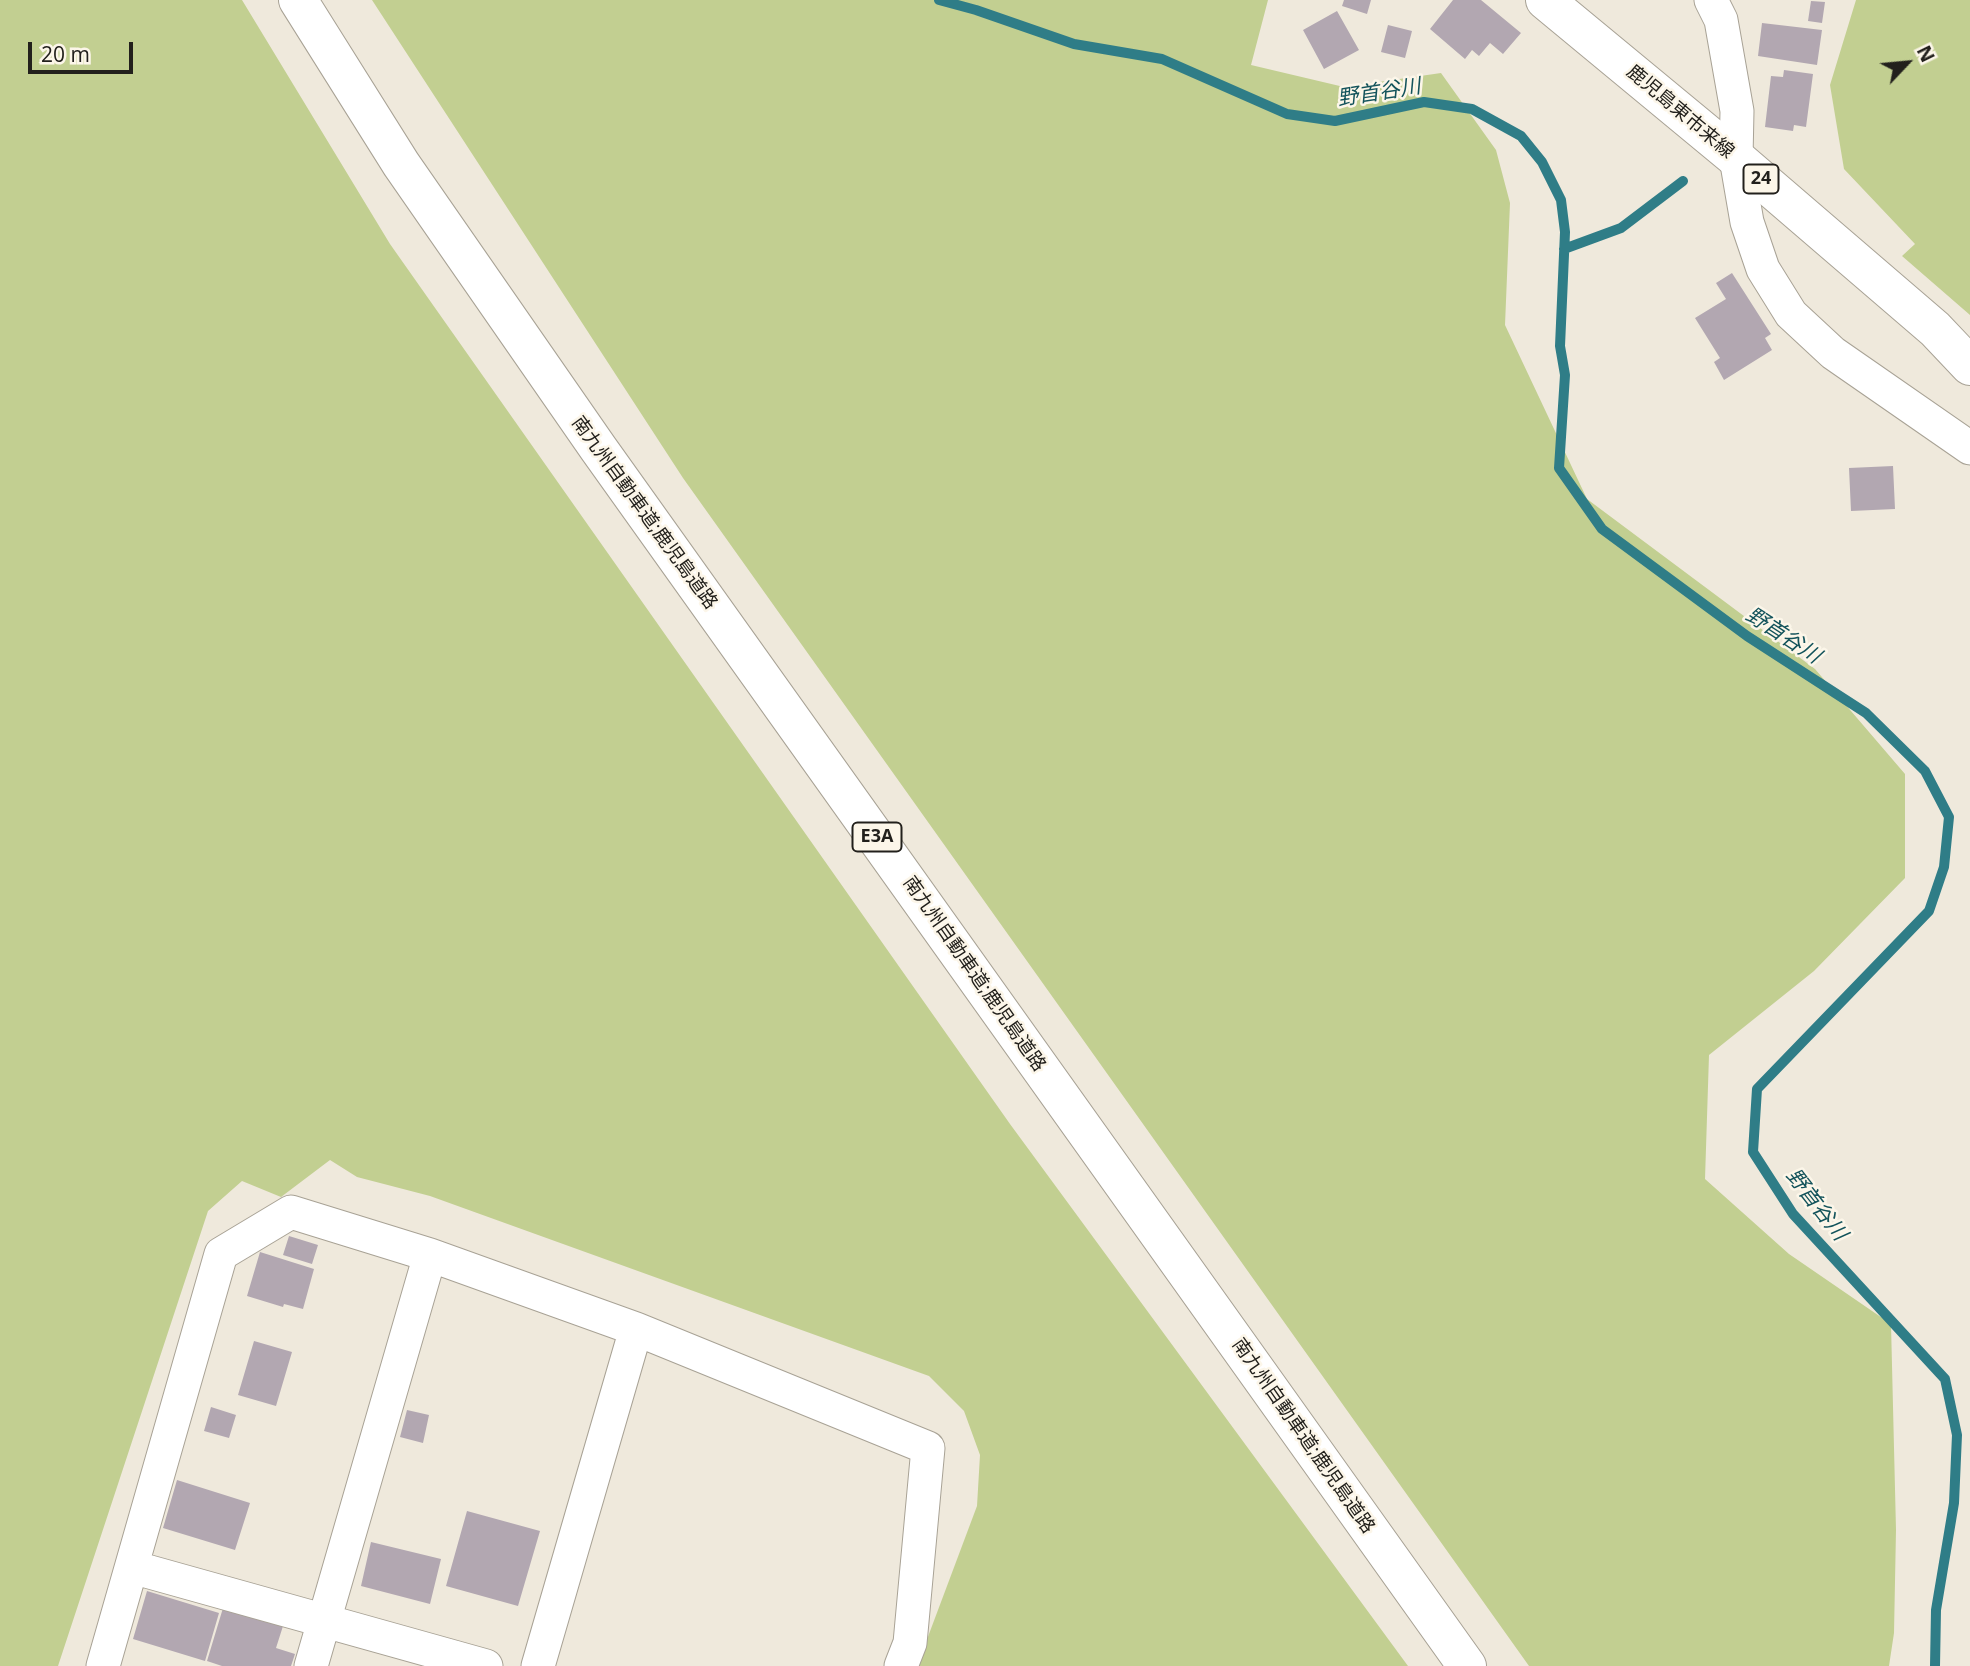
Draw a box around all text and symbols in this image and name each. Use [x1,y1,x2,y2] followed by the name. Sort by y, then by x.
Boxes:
[32,28,136,72] scale bar
[1872,28,1942,98] north arrow
[41,40,90,68] text: 20 m
[1911,41,1941,66] text: N
[1622,61,1738,163] street label: 鹿児島東市来線
[1336,74,1422,112] water label: 野首谷川
[1744,164,1778,194] road number: 24
[566,412,722,614] street label: 南九州自動車道;鹿児島道路
[1741,603,1825,669] water label: 野首谷川
[852,822,902,852] road number: E3A
[898,872,1050,1076] street label: 南九州自動車道;鹿児島道路
[1780,1164,1852,1246] water label: 野首谷川
[1227,1334,1379,1538] street label: 南九州自動車道;鹿児島道路

